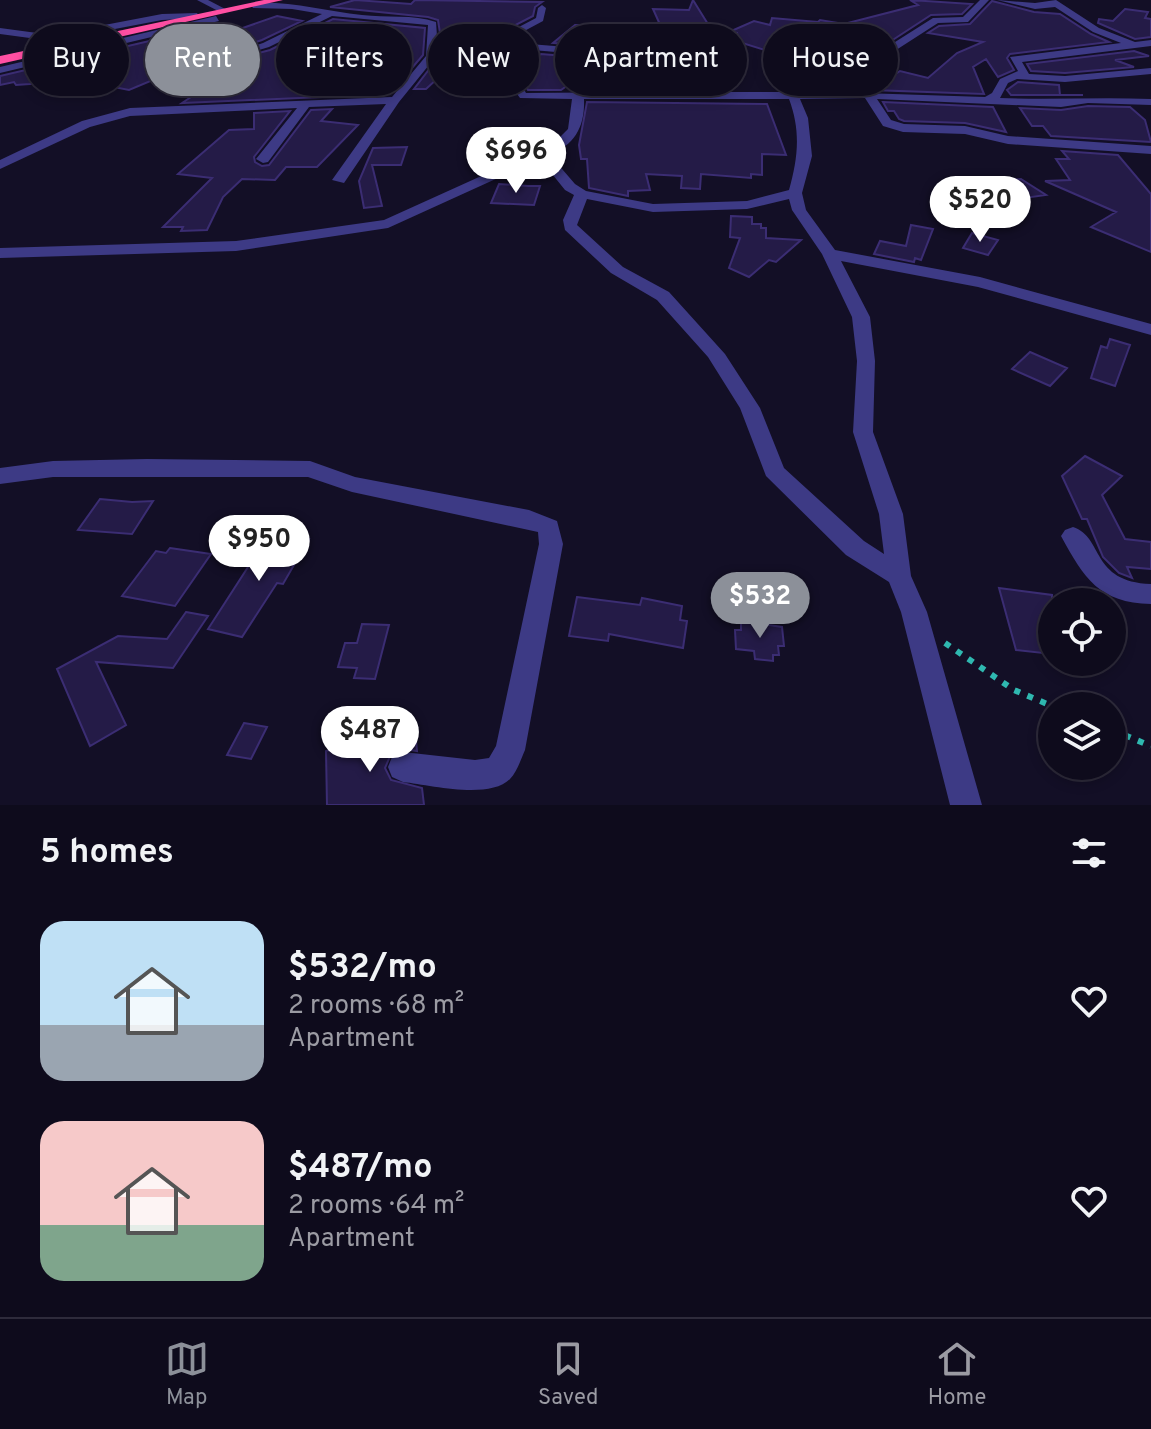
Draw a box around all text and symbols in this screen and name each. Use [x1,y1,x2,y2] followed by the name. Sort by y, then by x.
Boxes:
[24,24,129,96] chip: Buy
[145,24,260,96] chip: Rent
[276,24,412,96] chip: Filters
[428,24,539,96] chip: New
[555,24,747,96] chip: Apartment
[763,24,898,96] chip: House
[469,127,563,195] pin: $696
[484,136,548,169] text: $696
[933,176,1027,244] pin: $520
[948,185,1012,218] text: $520
[212,515,306,583] pin: $950
[227,524,291,557] text: $950
[713,572,807,640] pin: $532
[729,581,791,614] text: $532
[1038,588,1126,780] map controls
[1038,588,1126,676] button: locate
[1038,692,1126,780] button: layers
[323,706,417,774] pin: $487
[339,715,401,748] text: $487
[1067,831,1111,875] icon: filters
[40,832,174,875] text: 5 homes
[288,947,437,990] text: $532/mo
[104,953,200,1049] icon: home
[1067,979,1111,1023] icon: heart
[288,990,464,1023] text: 2 rooms · 68 m²
[288,1023,415,1056] text: Apartment
[288,1147,433,1190] text: $487/mo
[104,1153,200,1249] icon: home
[1067,1179,1111,1223] icon: heart
[288,1190,464,1223] text: 2 rooms · 64 m²
[288,1223,415,1256] text: Apartment
[165,1337,209,1412] tab: Map
[538,1337,599,1412] tab: Saved
[928,1337,986,1412] tab: Home

